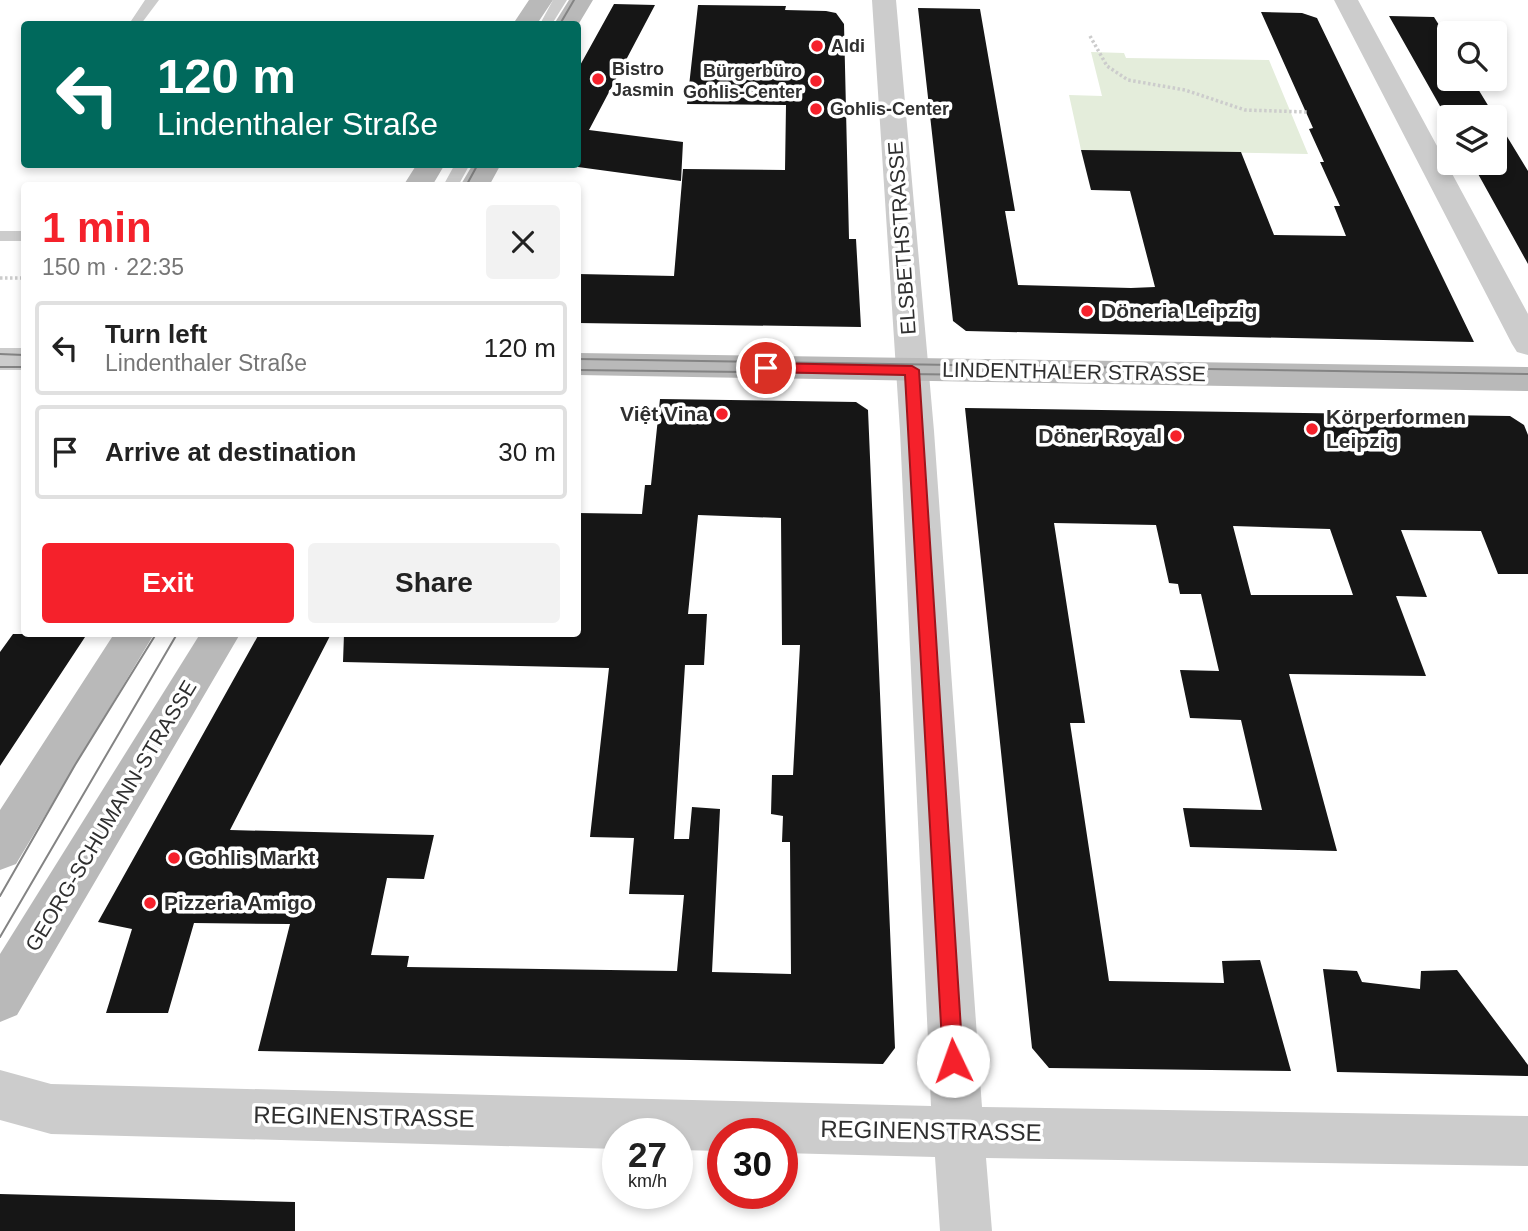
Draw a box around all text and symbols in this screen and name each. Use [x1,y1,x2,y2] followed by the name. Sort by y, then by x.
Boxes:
[1437,21,1507,175] map controls
[1437,21,1507,91] button: search
[831,36,865,56] place label: Aldi
[809,38,825,54] marker: Aldi
[42,49,133,140] icon: left
[157,49,296,103] text: 120 m
[612,59,674,100] place label: Bistro Jasmin
[683,61,802,102] place label: Bürgerbüro Gohlis-Center
[590,71,606,87] marker: Bistro Jasmin
[808,73,824,89] marker: Bürgerbüro Gohlis-Center
[830,99,949,119] place label: Gohlis-Center
[808,101,824,117] marker: Gohlis-Center
[1437,105,1507,175] button: layers
[157,106,438,142] text: Lindenthaler Straße
[883,141,920,335] street label: ELSBETHSTRASSE
[42,204,152,251] text: 1 min
[486,205,560,279] button: close
[42,254,184,280] text: 150 m · 22:35
[1101,299,1257,322] place label: Döneria Leipzig
[1079,303,1095,319] marker: Döneria Leipzig
[105,319,207,349] text: Turn left
[46,329,84,367] icon: left
[484,333,556,363] text: 120 m
[736,338,796,398] pin
[747,349,785,387] icon: arrive
[105,350,307,376] text: Lindenthaler Straße
[942,358,1206,385] street label: LINDENTHALER STRASSE
[620,402,708,425] place label: Việt Vina
[1326,405,1466,452] place label: Körperformen Leipzig
[714,406,730,422] marker: Việt Vina
[1304,421,1320,437] marker: Körperformen Leipzig
[1038,424,1162,447] place label: Döner Royal
[1168,428,1184,444] marker: Döner Royal
[46,433,84,471] icon: arrive
[105,437,356,467] text: Arrive at destination
[498,437,556,467] text: 30 m
[42,543,294,623] button: Exit
[308,543,560,623] button: Share
[20,676,201,955] street label: GEORG-SCHUMANN-STRASSE
[188,846,315,869] place label: Gohlis Markt
[166,850,182,866] marker: Gohlis Markt
[164,891,313,914] place label: Pizzeria Amigo
[142,895,158,911] marker: Pizzeria Amigo
[916,1024,990,1098] position arrow
[253,1101,475,1132] street label: REGINENSTRASSE
[820,1115,1042,1146] street label: REGINENSTRASSE
[707,1118,798,1209] speed limit sign: 30
[628,1135,667,1174] text: 27
[628,1171,667,1191] text: km/h

